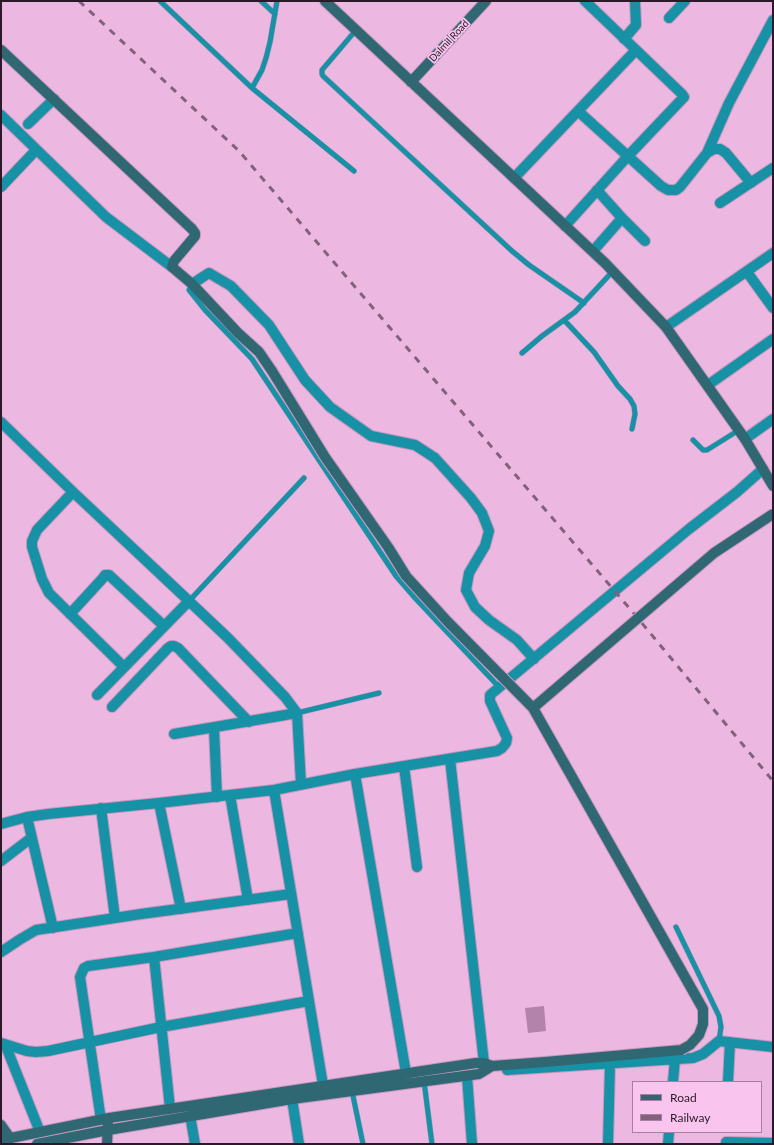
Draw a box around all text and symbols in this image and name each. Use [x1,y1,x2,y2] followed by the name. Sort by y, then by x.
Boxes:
[427,18,471,64] street label: Dalmil Road
[632,1081,762,1133] legend
[670,1090,697,1105] text: Road
[670,1110,710,1125] text: Railway

